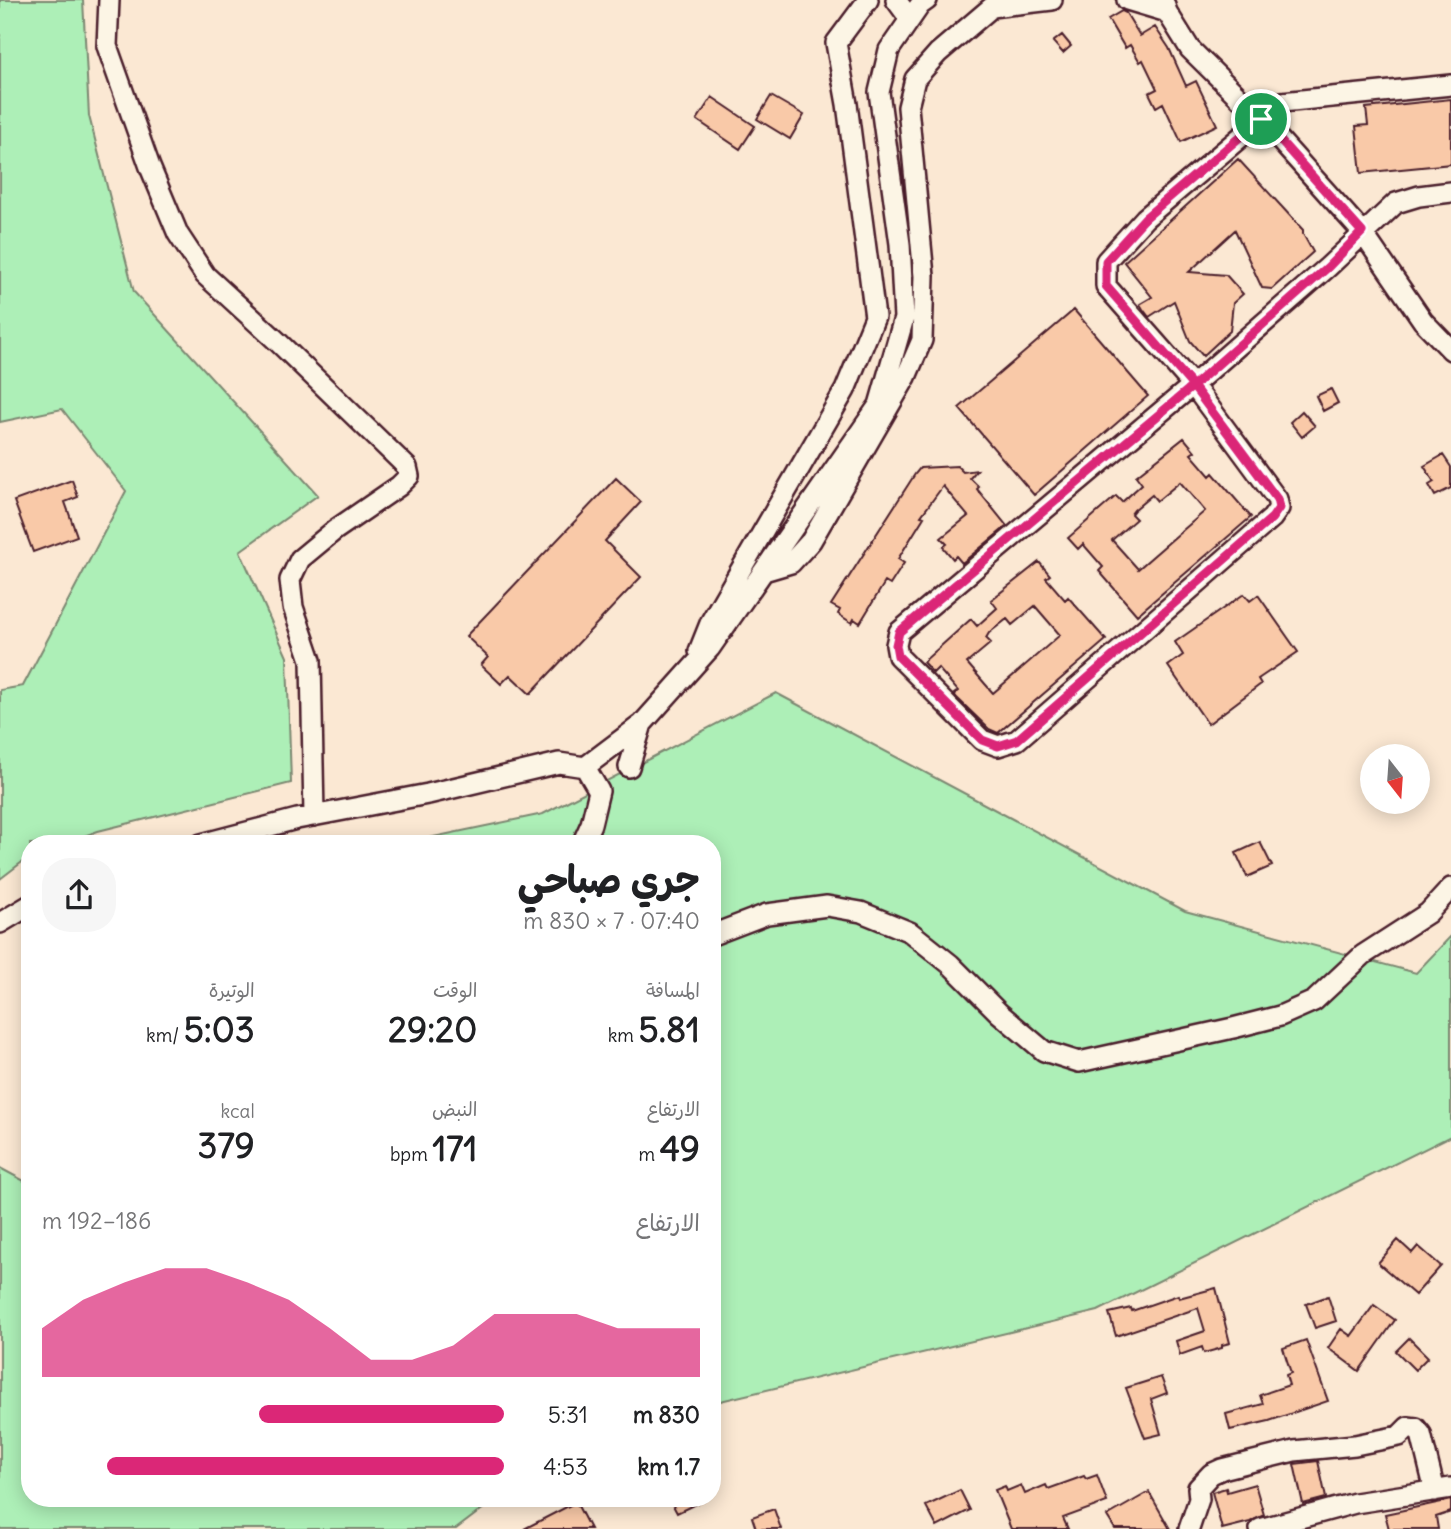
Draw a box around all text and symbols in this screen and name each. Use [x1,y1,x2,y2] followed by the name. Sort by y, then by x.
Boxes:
[1231,89,1291,149] pin
[1242,100,1280,138] icon: arrive
[1360,744,1430,814] north arrow
[1360,744,1430,814] map controls
[517,856,700,903] text: جري صباحي
[42,858,116,932] button: share
[523,906,700,935] text: 07:40 · 7 × 830 m
[209,978,255,1002] text: الوتيرة
[433,978,477,1002] text: الوقت
[646,978,700,1002] text: المسافة
[184,1007,255,1051] text: 5:03
[388,1007,477,1051] text: 29:20
[639,1007,700,1051] text: 5.81
[146,1023,184,1047] text: /km
[608,1023,639,1047] text: km
[432,1097,477,1121] text: النبض
[647,1097,700,1121] text: الارتفاع
[220,1099,255,1123] text: kcal
[198,1123,255,1167] text: 379
[432,1126,477,1170] text: 171
[660,1126,700,1170] text: 49
[390,1142,432,1166] text: bpm
[638,1142,660,1166] text: m
[42,1206,151,1235] text: 186–192 m
[636,1208,700,1237] text: الارتفاع
[548,1400,588,1429] text: 5:31
[633,1400,700,1429] text: 830 m
[543,1452,588,1481] text: 4:53
[637,1452,700,1481] text: 1.7 km

